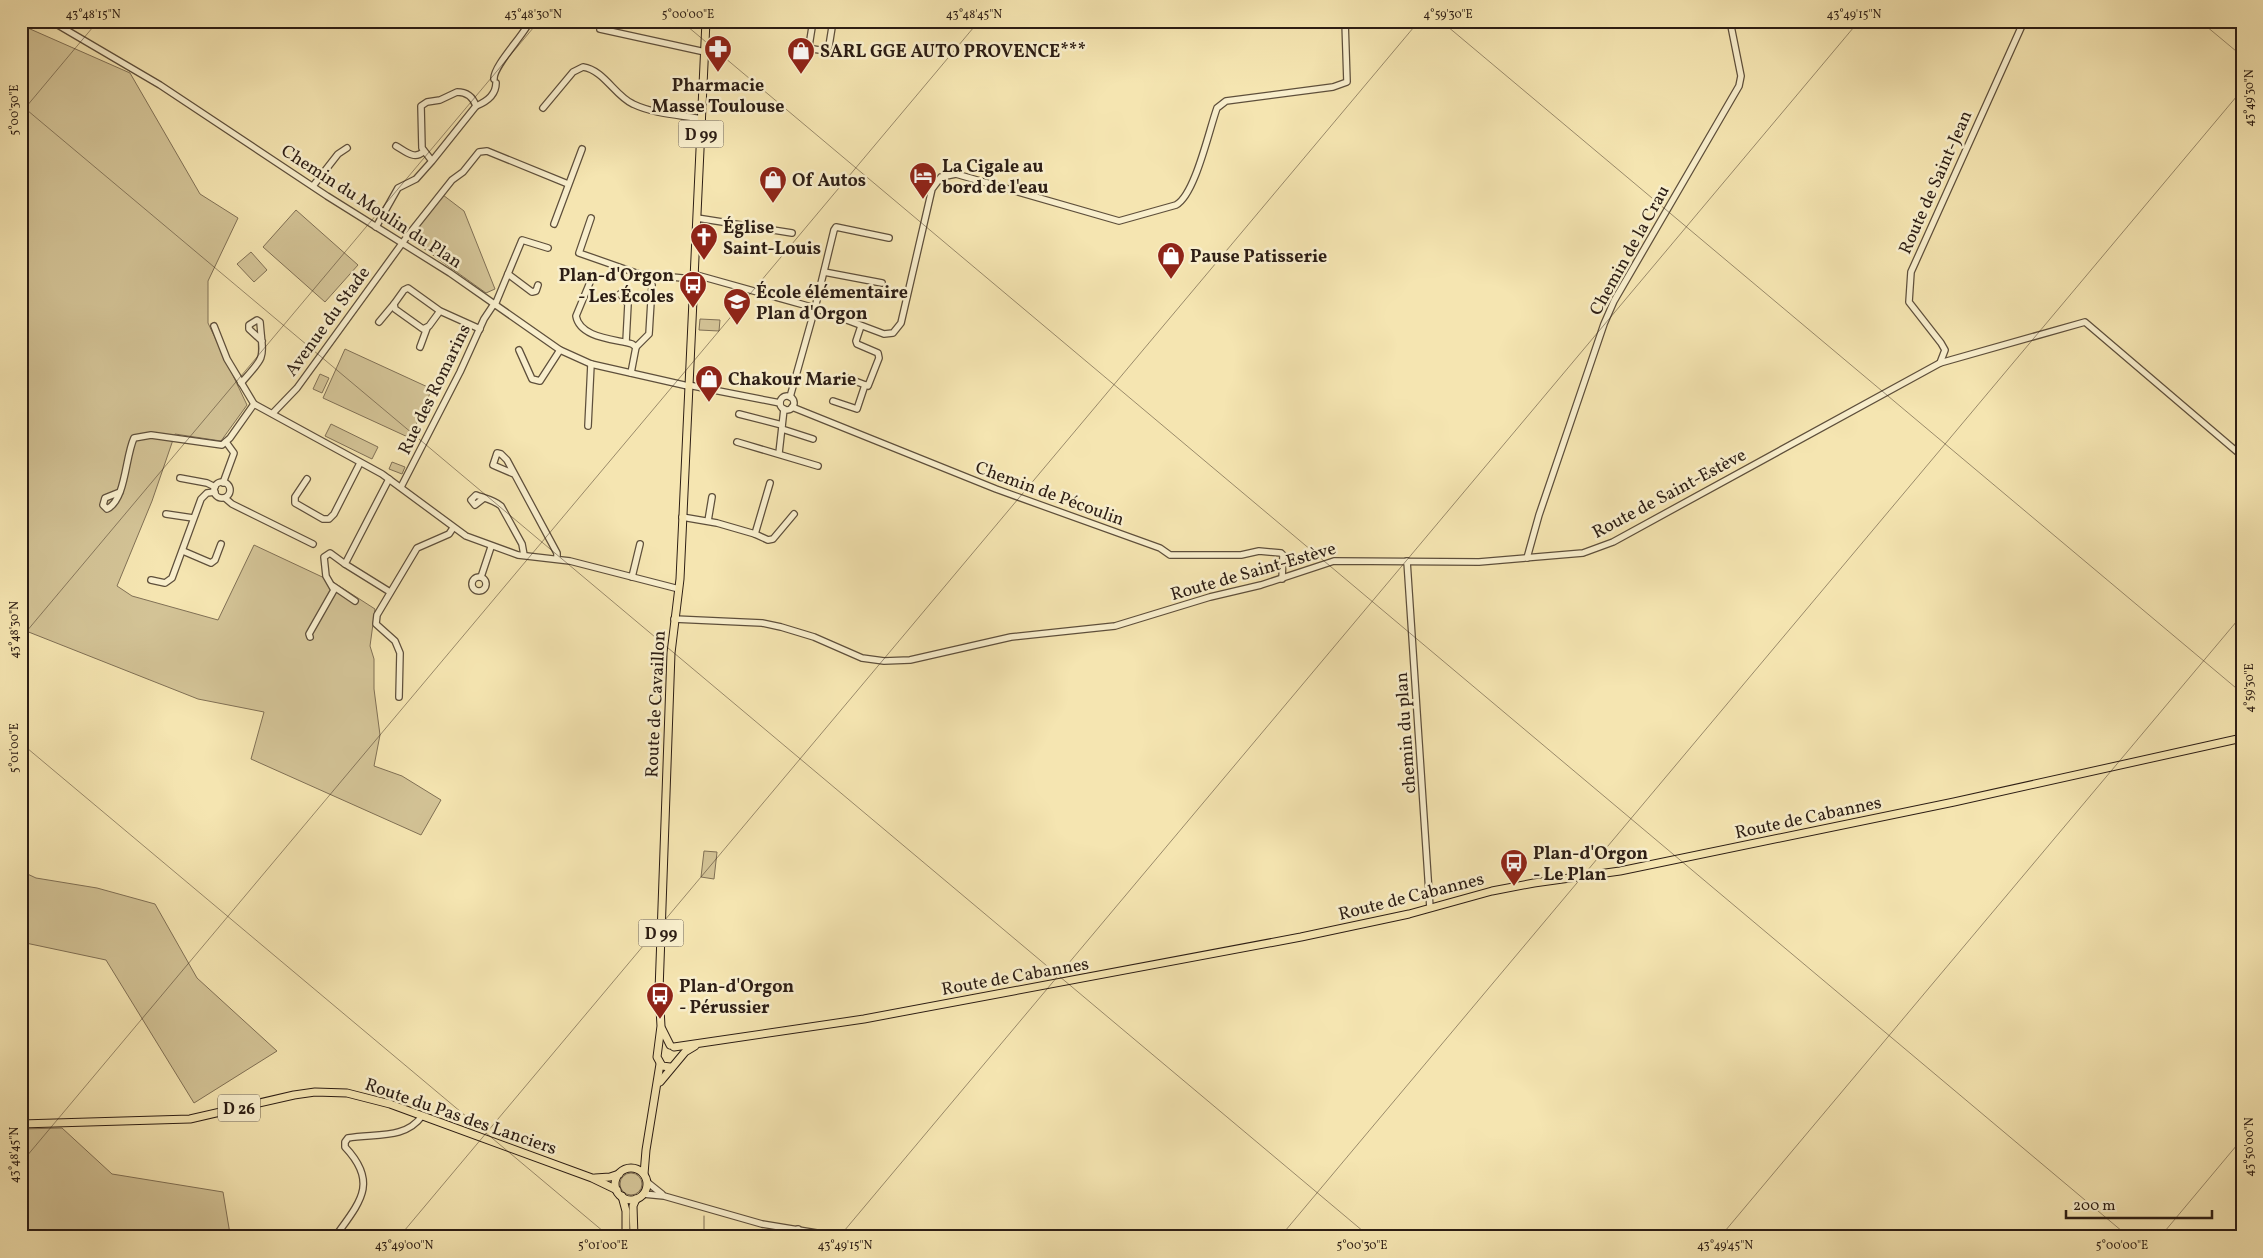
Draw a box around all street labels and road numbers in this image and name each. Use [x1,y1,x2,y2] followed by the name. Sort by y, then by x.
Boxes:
[1893,107,1979,258] street label: Route de Saint-Jean
[678,120,724,148] road number: D 99
[276,139,467,275] street label: Chemin du Moulin du Plan
[1584,181,1676,320] street label: Chemin de la Crau
[280,262,377,382] street label: Avenue du Stade
[393,320,478,459] street label: Rue des Romarins
[1588,443,1751,546] street label: Route de Saint-Estève
[971,456,1128,533] street label: Chemin de Pécoulin
[1168,537,1339,608] street label: Route de Saint-Estève
[640,630,673,778] street label: Route de Cavaillon
[1390,671,1423,794] street label: chemin du plan
[1733,791,1884,846] street label: Route de Cabannes
[1336,867,1487,928] street label: Route de Cabannes
[638,920,684,946] road number: D 99
[939,952,1091,1003] street label: Route de Cabannes
[361,1073,560,1162] street label: Route du Pas des Lanciers
[218,1094,260,1122] road number: D 26

